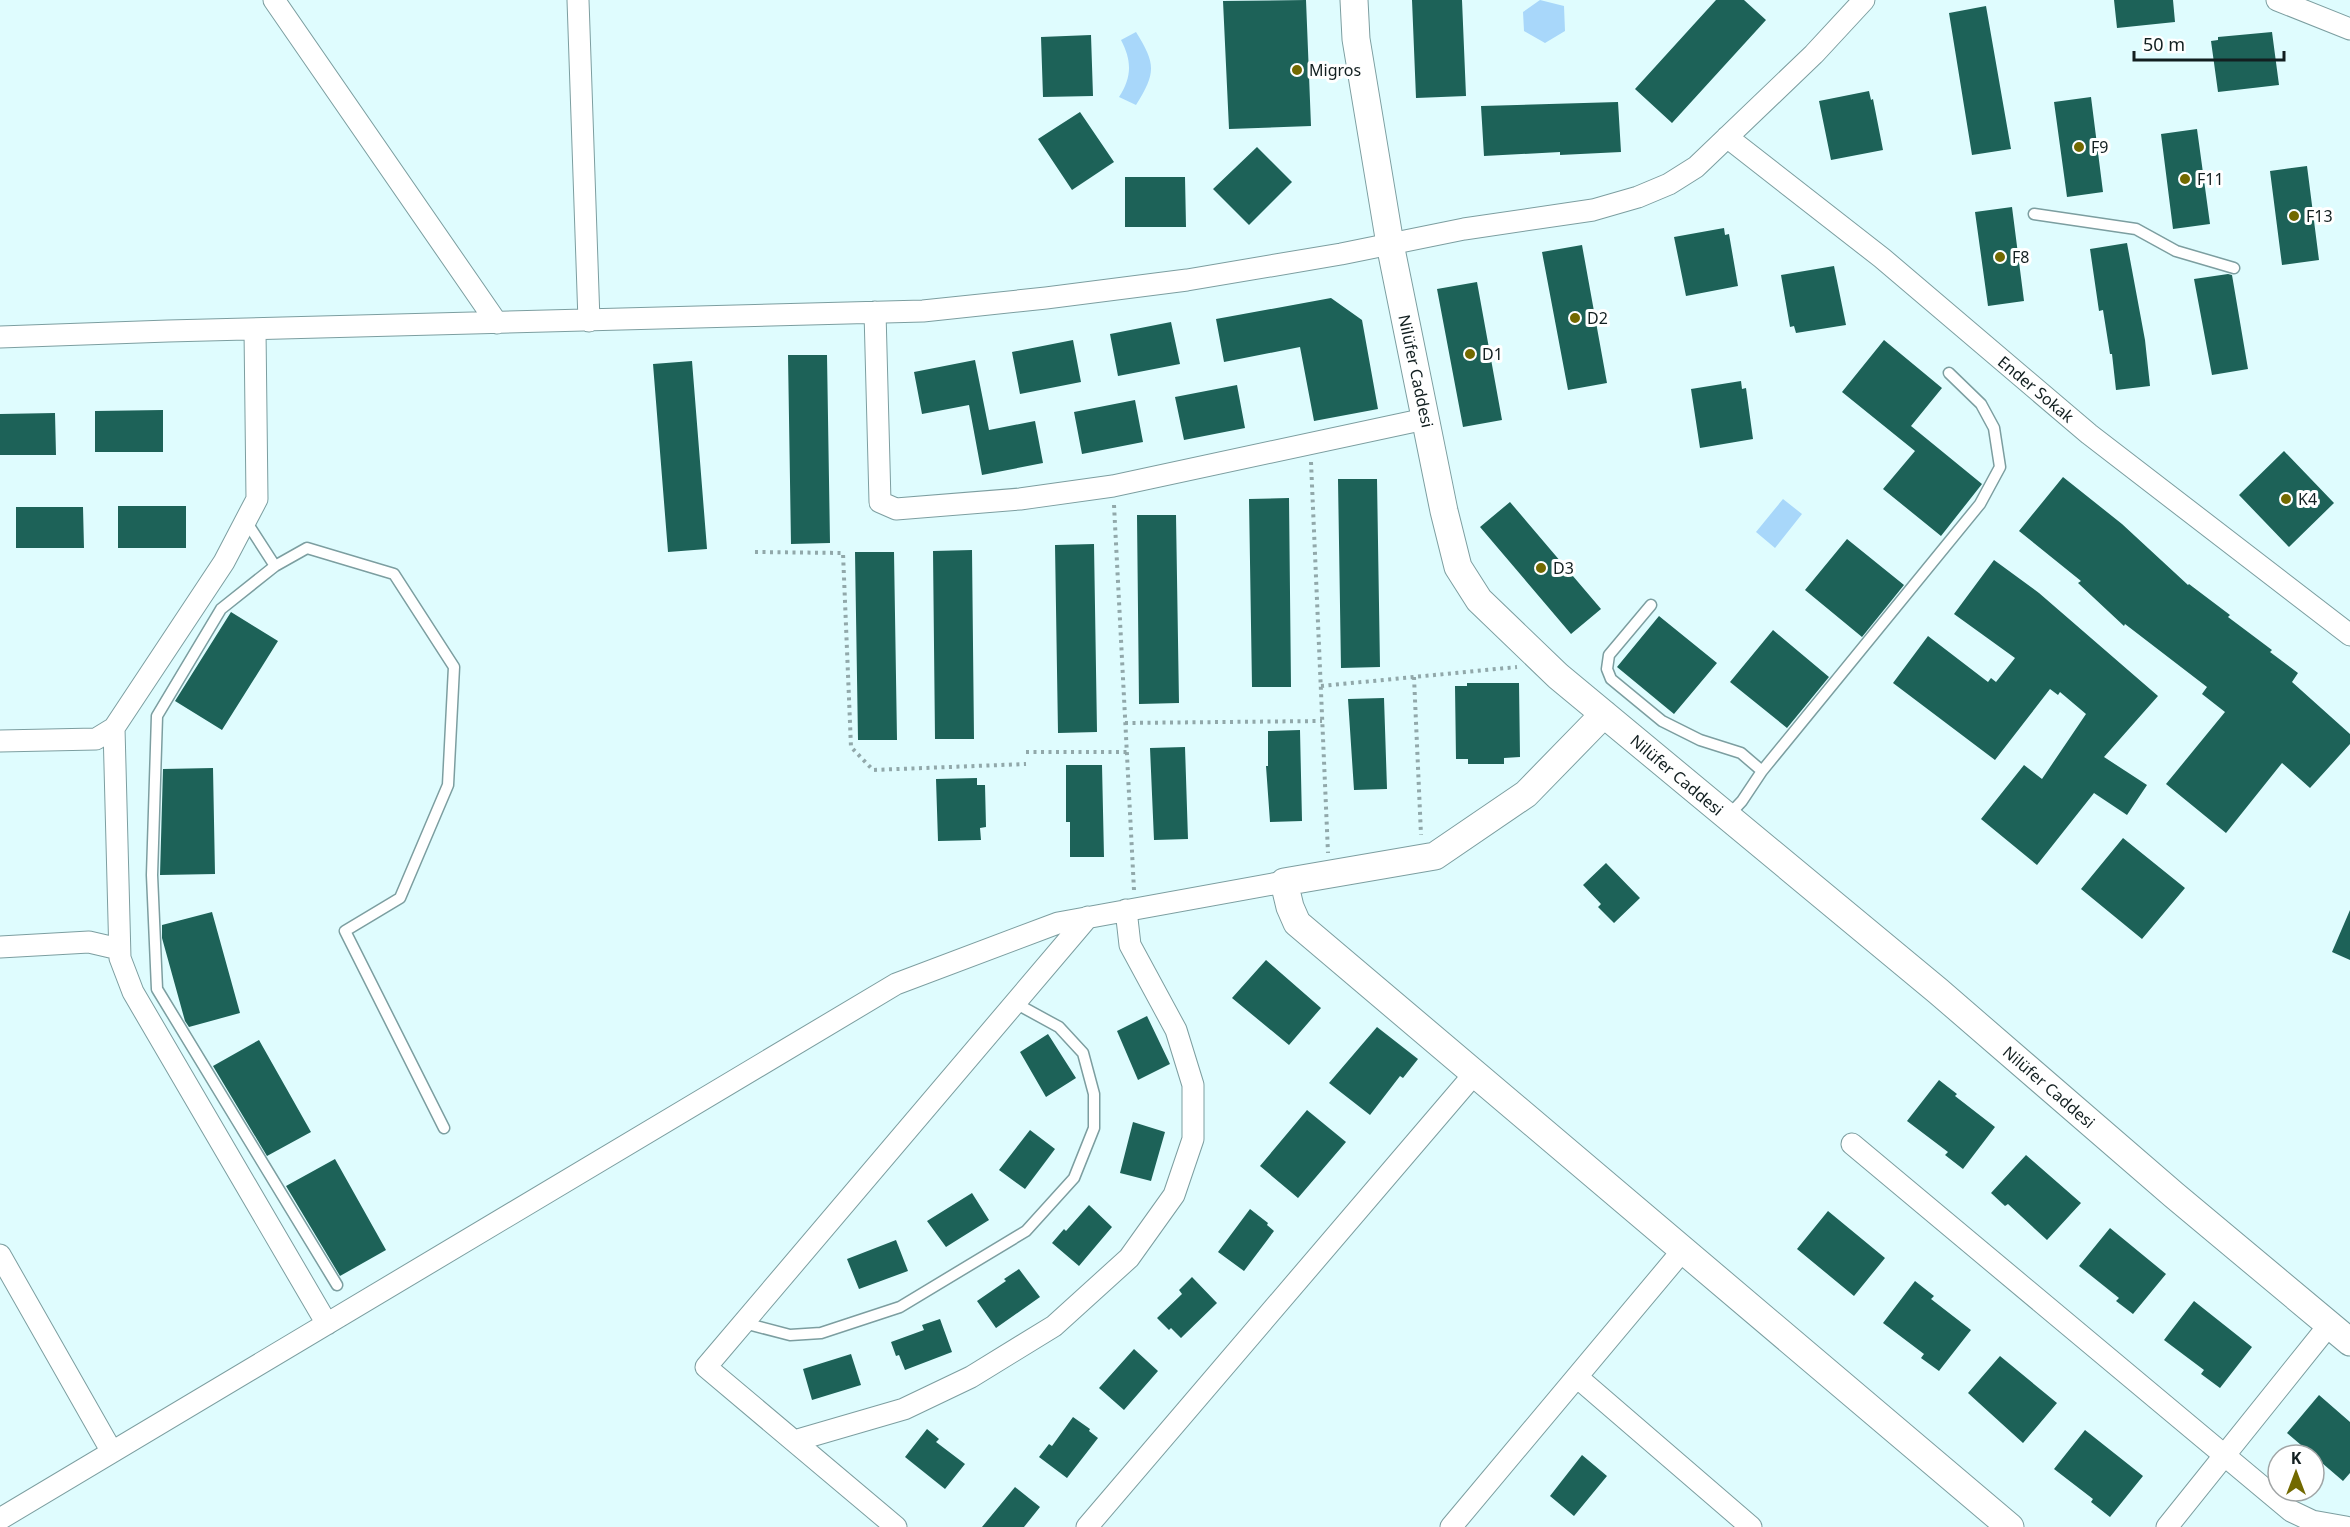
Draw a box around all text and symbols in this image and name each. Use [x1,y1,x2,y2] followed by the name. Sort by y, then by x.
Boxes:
[2134,24,2284,62] scale bar
[2143,32,2185,56] text: 50 m
[1309,59,1361,81] place label: Migros
[1290,63,1304,77] marker: Migros
[2091,136,2108,158] place label: F9
[2072,140,2086,154] marker: F9
[2197,168,2224,190] place label: F11
[2178,172,2192,186] marker: F11
[2306,205,2333,227] place label: F13
[2287,209,2301,223] marker: F13
[2012,246,2029,268] place label: F8
[1993,250,2007,264] marker: F8
[1587,307,1608,329] place label: D2
[1568,311,1582,325] marker: D2
[1393,312,1439,430] street label: Nilüfer Caddesi
[1482,343,1503,365] place label: D1
[1463,347,1477,361] marker: D1
[1993,351,2079,428] street label: Ender Sokak
[2298,488,2317,510] place label: K4
[2279,492,2293,506] marker: K4
[1553,557,1574,579] place label: D3
[1534,561,1548,575] marker: D3
[1626,730,1728,820] street label: Nilüfer Caddesi
[1998,1041,2100,1133] street label: Nilüfer Caddesi
[2266,1443,2326,1503] north arrow
[2291,1447,2302,1469] text: K

